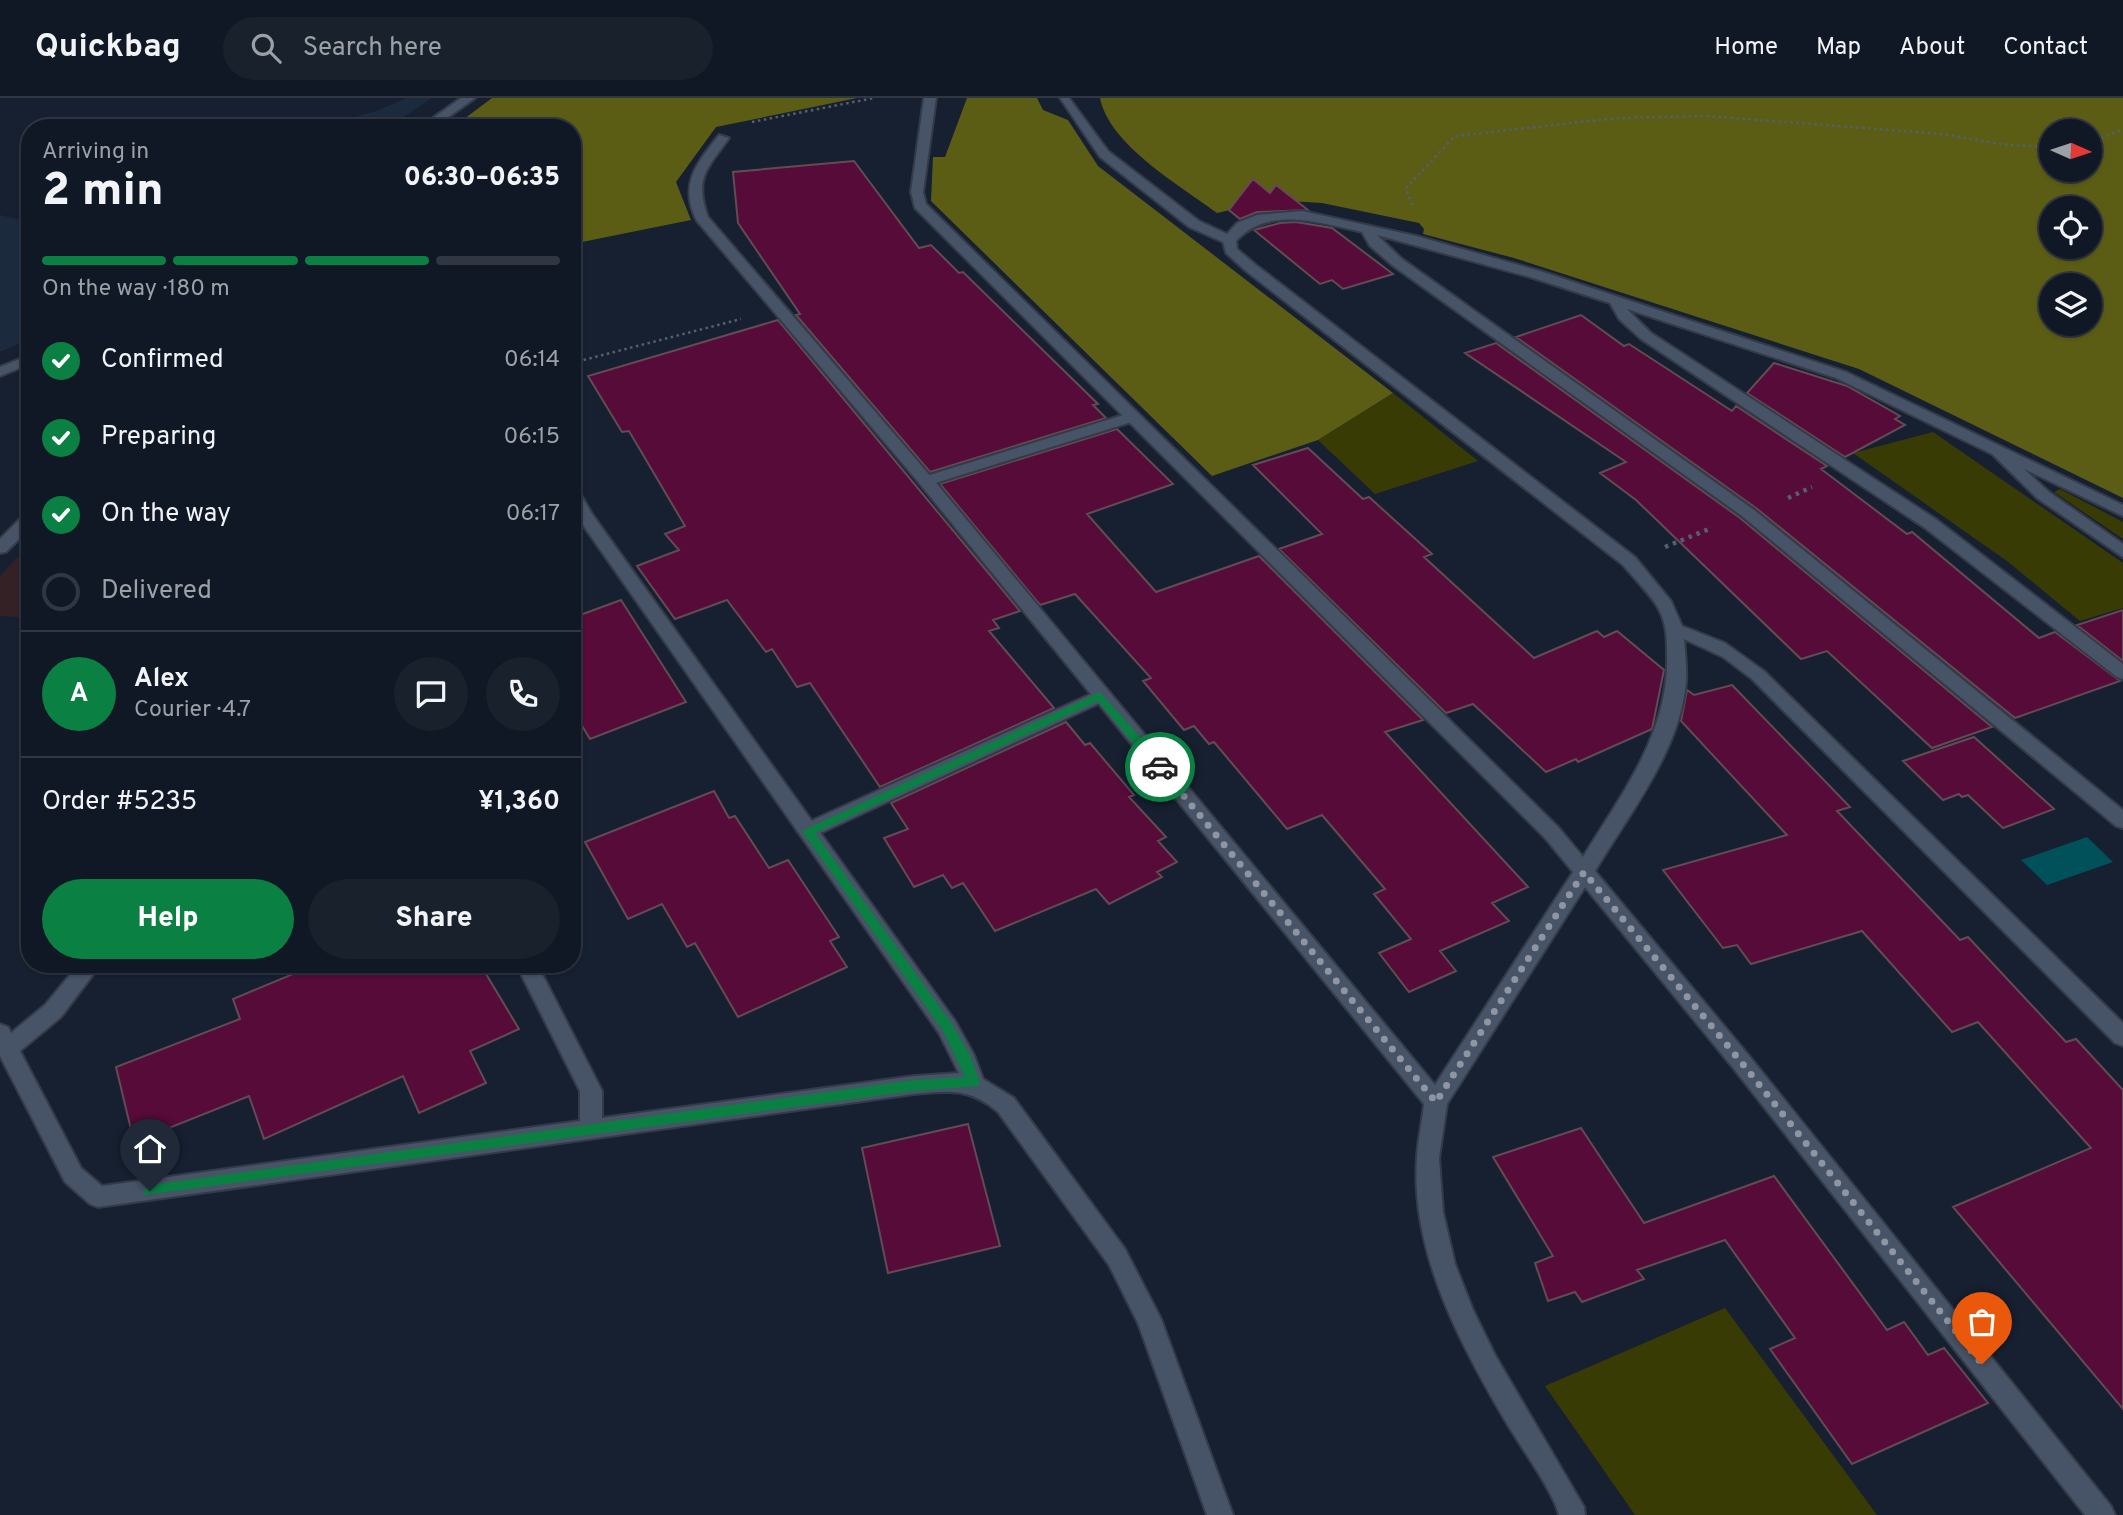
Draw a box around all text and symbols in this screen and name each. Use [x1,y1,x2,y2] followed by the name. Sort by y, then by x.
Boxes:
[223,17,713,80] search box
[35,27,181,69] text: Quickbag
[247,29,285,67] icon: search
[303,32,442,65] text: Search here
[1714,33,1778,63] text: Home
[1816,33,1861,63] text: Map
[1899,33,1965,63] text: About
[2003,33,2088,63] text: Contact
[2039,119,2102,182] north arrow
[2039,119,2102,336] map controls
[42,138,149,167] text: Arriving in
[404,162,560,195] text: 06:30–06:35
[42,163,164,222] text: 2 min
[2039,196,2102,259] button: locate
[2039,273,2102,336] button: layers
[42,275,230,304] text: On the way · 180 m
[42,342,80,380] icon: check
[101,344,224,377] text: Confirmed
[504,346,560,375] text: 06:14
[42,419,80,457] icon: check
[101,421,216,454] text: Preparing
[503,423,560,452] text: 06:15
[42,496,80,534] icon: check
[101,498,231,531] text: On the way
[506,500,560,529] text: 06:17
[101,575,212,608] text: Delivered
[394,657,468,731] button: chat
[486,657,560,731] button: phone
[134,663,189,696] text: Alex
[70,678,88,711] text: A
[134,696,251,725] text: Courier · 4.7
[1125,732,1195,802] courier
[1141,748,1179,786] icon: car
[42,786,197,819] text: Order #5235
[478,786,560,819] text: ¥1,360
[42,879,294,959] button: Help
[308,879,560,959] button: Share
[120,1119,180,1191] pin
[131,1130,169,1168] icon: home
[1952,1292,2012,1364] pin
[1963,1303,2001,1341] icon: bag

